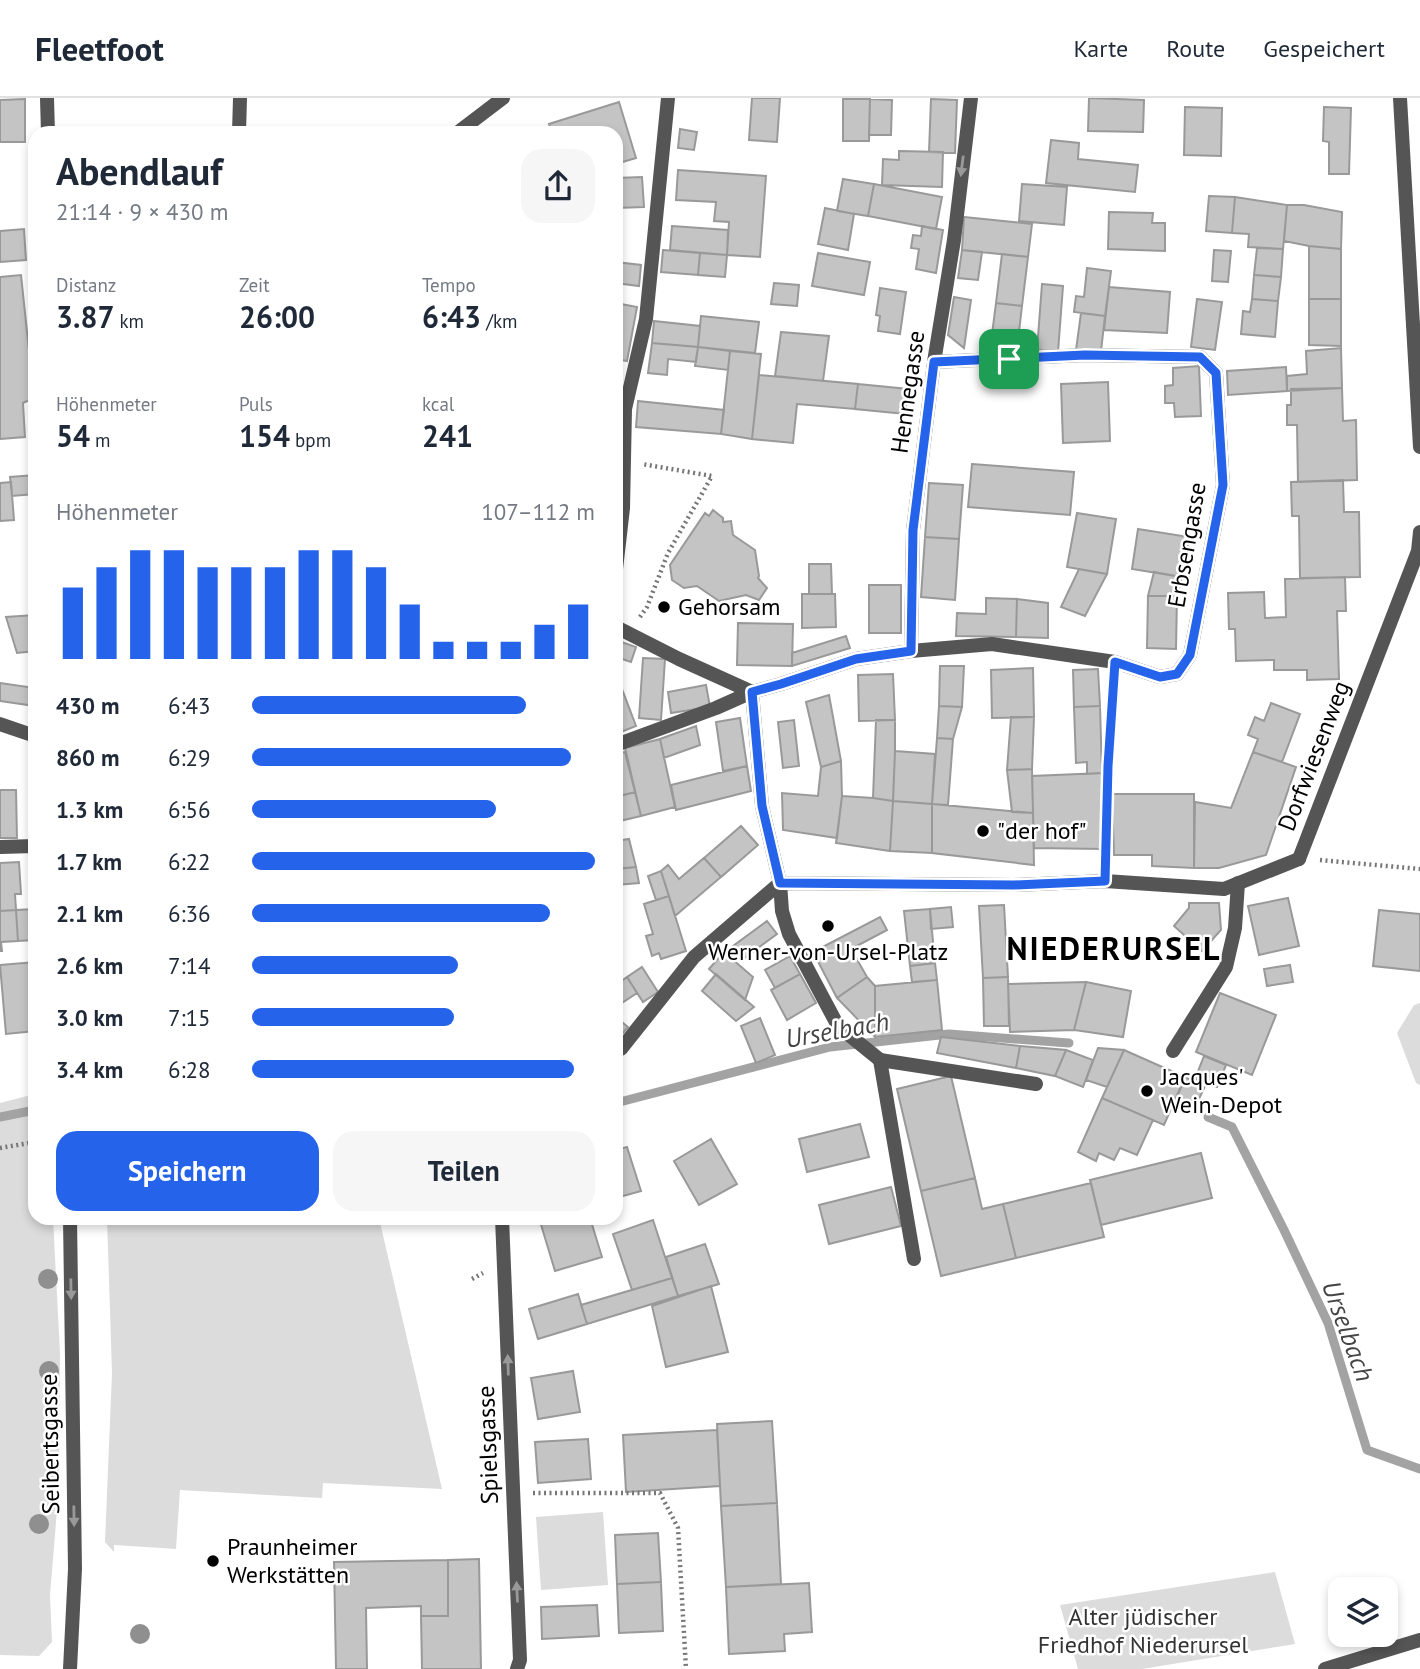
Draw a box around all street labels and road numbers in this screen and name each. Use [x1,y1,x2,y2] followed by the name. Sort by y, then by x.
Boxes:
[884,329,931,455] street label: Hennegasse
[1160,480,1213,610] street label: Erbsengasse
[1271,676,1356,835] street label: Dorfwiesenweg
[33,1373,66,1515] street label: Seibertsgasse
[470,1385,505,1505] street label: Spielsgasse

